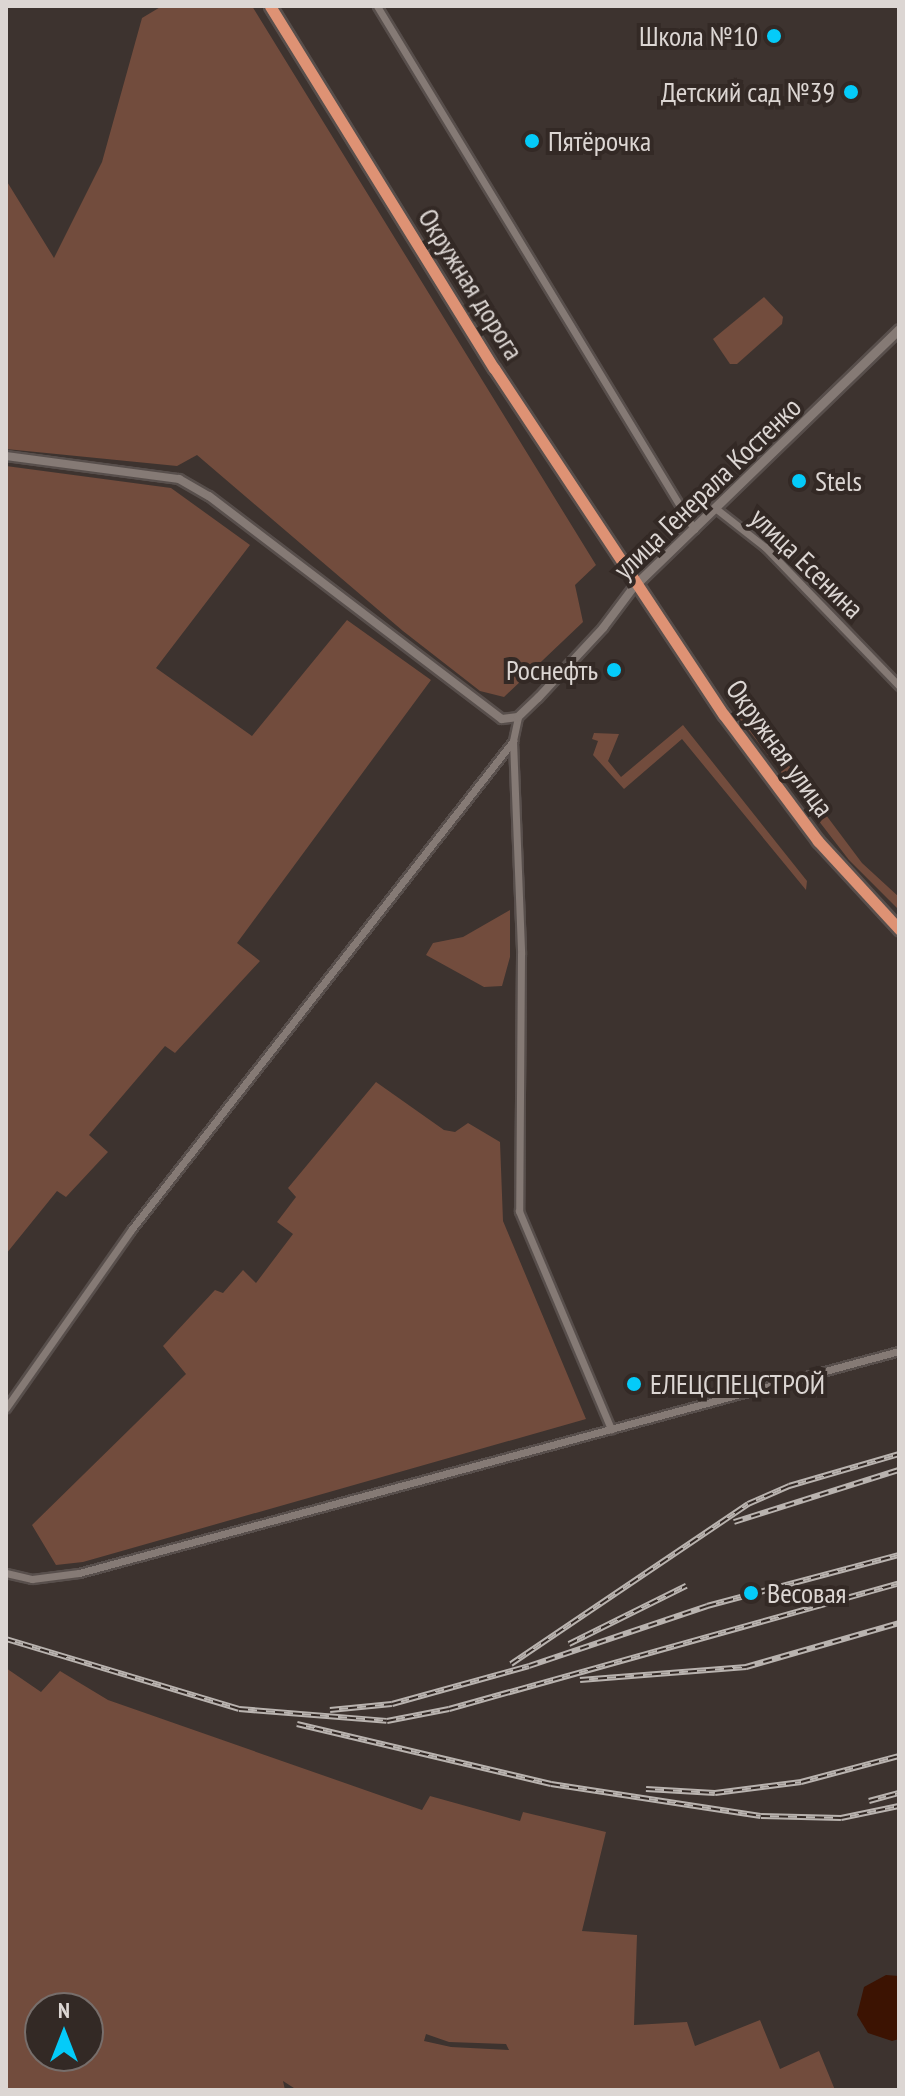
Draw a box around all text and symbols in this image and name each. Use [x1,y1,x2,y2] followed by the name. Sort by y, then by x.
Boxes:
[639,19,758,53] place label: Школа №10
[765,27,783,45] marker: Школа №10
[661,75,835,109] place label: Детский сад №39
[842,83,860,101] marker: Детский сад №39
[548,124,651,158] place label: Пятёрочка
[523,132,541,150] marker: Пятёрочка
[411,202,531,366] street label: Окружная дорога
[606,390,808,586] street label: улица Генерала Костенко
[815,464,862,498] place label: Stels
[790,472,808,490] marker: Stels
[743,501,871,625] street label: улица Есенина
[506,653,598,687] place label: Роснефть
[605,661,623,679] marker: Роснефть
[719,673,841,823] street label: Окружная улица
[650,1367,825,1401] place label: ЕЛЕЦСПЕЦСТРОЙ
[625,1375,643,1393] marker: ЕЛЕЦСПЕЦСТРОЙ
[767,1576,846,1610] place label: Весовая
[742,1584,760,1602] marker: Весовая
[24,1992,104,2072] north arrow
[58,1996,70,2024] text: N

